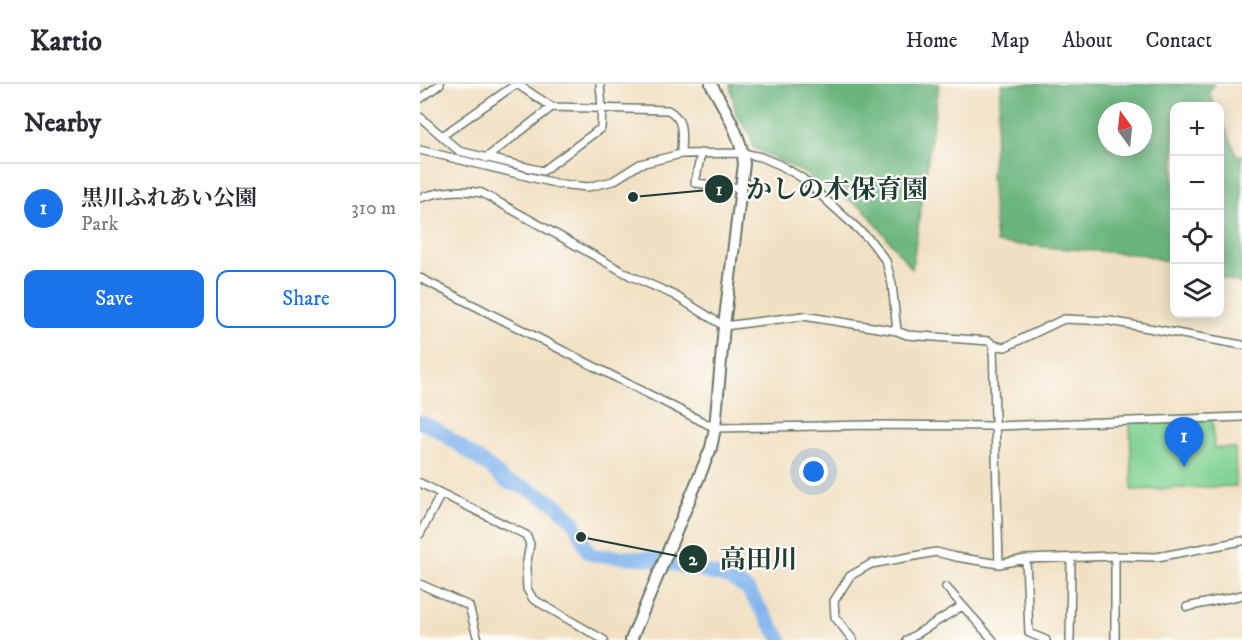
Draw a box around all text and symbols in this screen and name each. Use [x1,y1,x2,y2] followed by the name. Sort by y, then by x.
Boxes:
[30,24,102,59] text: Kartio
[906,28,958,54] text: Home
[991,28,1029,54] text: Map
[1062,28,1113,54] text: About
[1146,28,1212,54] text: Contact
[1098,102,1152,156] north arrow
[1170,102,1224,318] map controls
[1170,102,1224,156] button: +
[24,107,101,140] text: Nearby
[1170,156,1224,210] button: −
[704,167,940,211] callout: かしの木保育園
[746,174,928,207] text: かしの木保育園
[716,179,723,201] text: 1
[81,185,257,212] text: 黒川ふれあい公園
[40,196,47,221] text: 1
[351,196,396,221] text: 310 m
[1170,210,1224,264] button: locate
[81,212,118,237] text: Park
[1170,264,1224,318] button: layers
[24,270,204,328] button: Save
[216,270,396,328] button: Share
[1164,418,1203,467] pin: 1
[799,457,828,486] your location
[678,537,810,581] callout: 高田川
[720,544,798,577] text: 高田川
[689,549,699,571] text: 2

